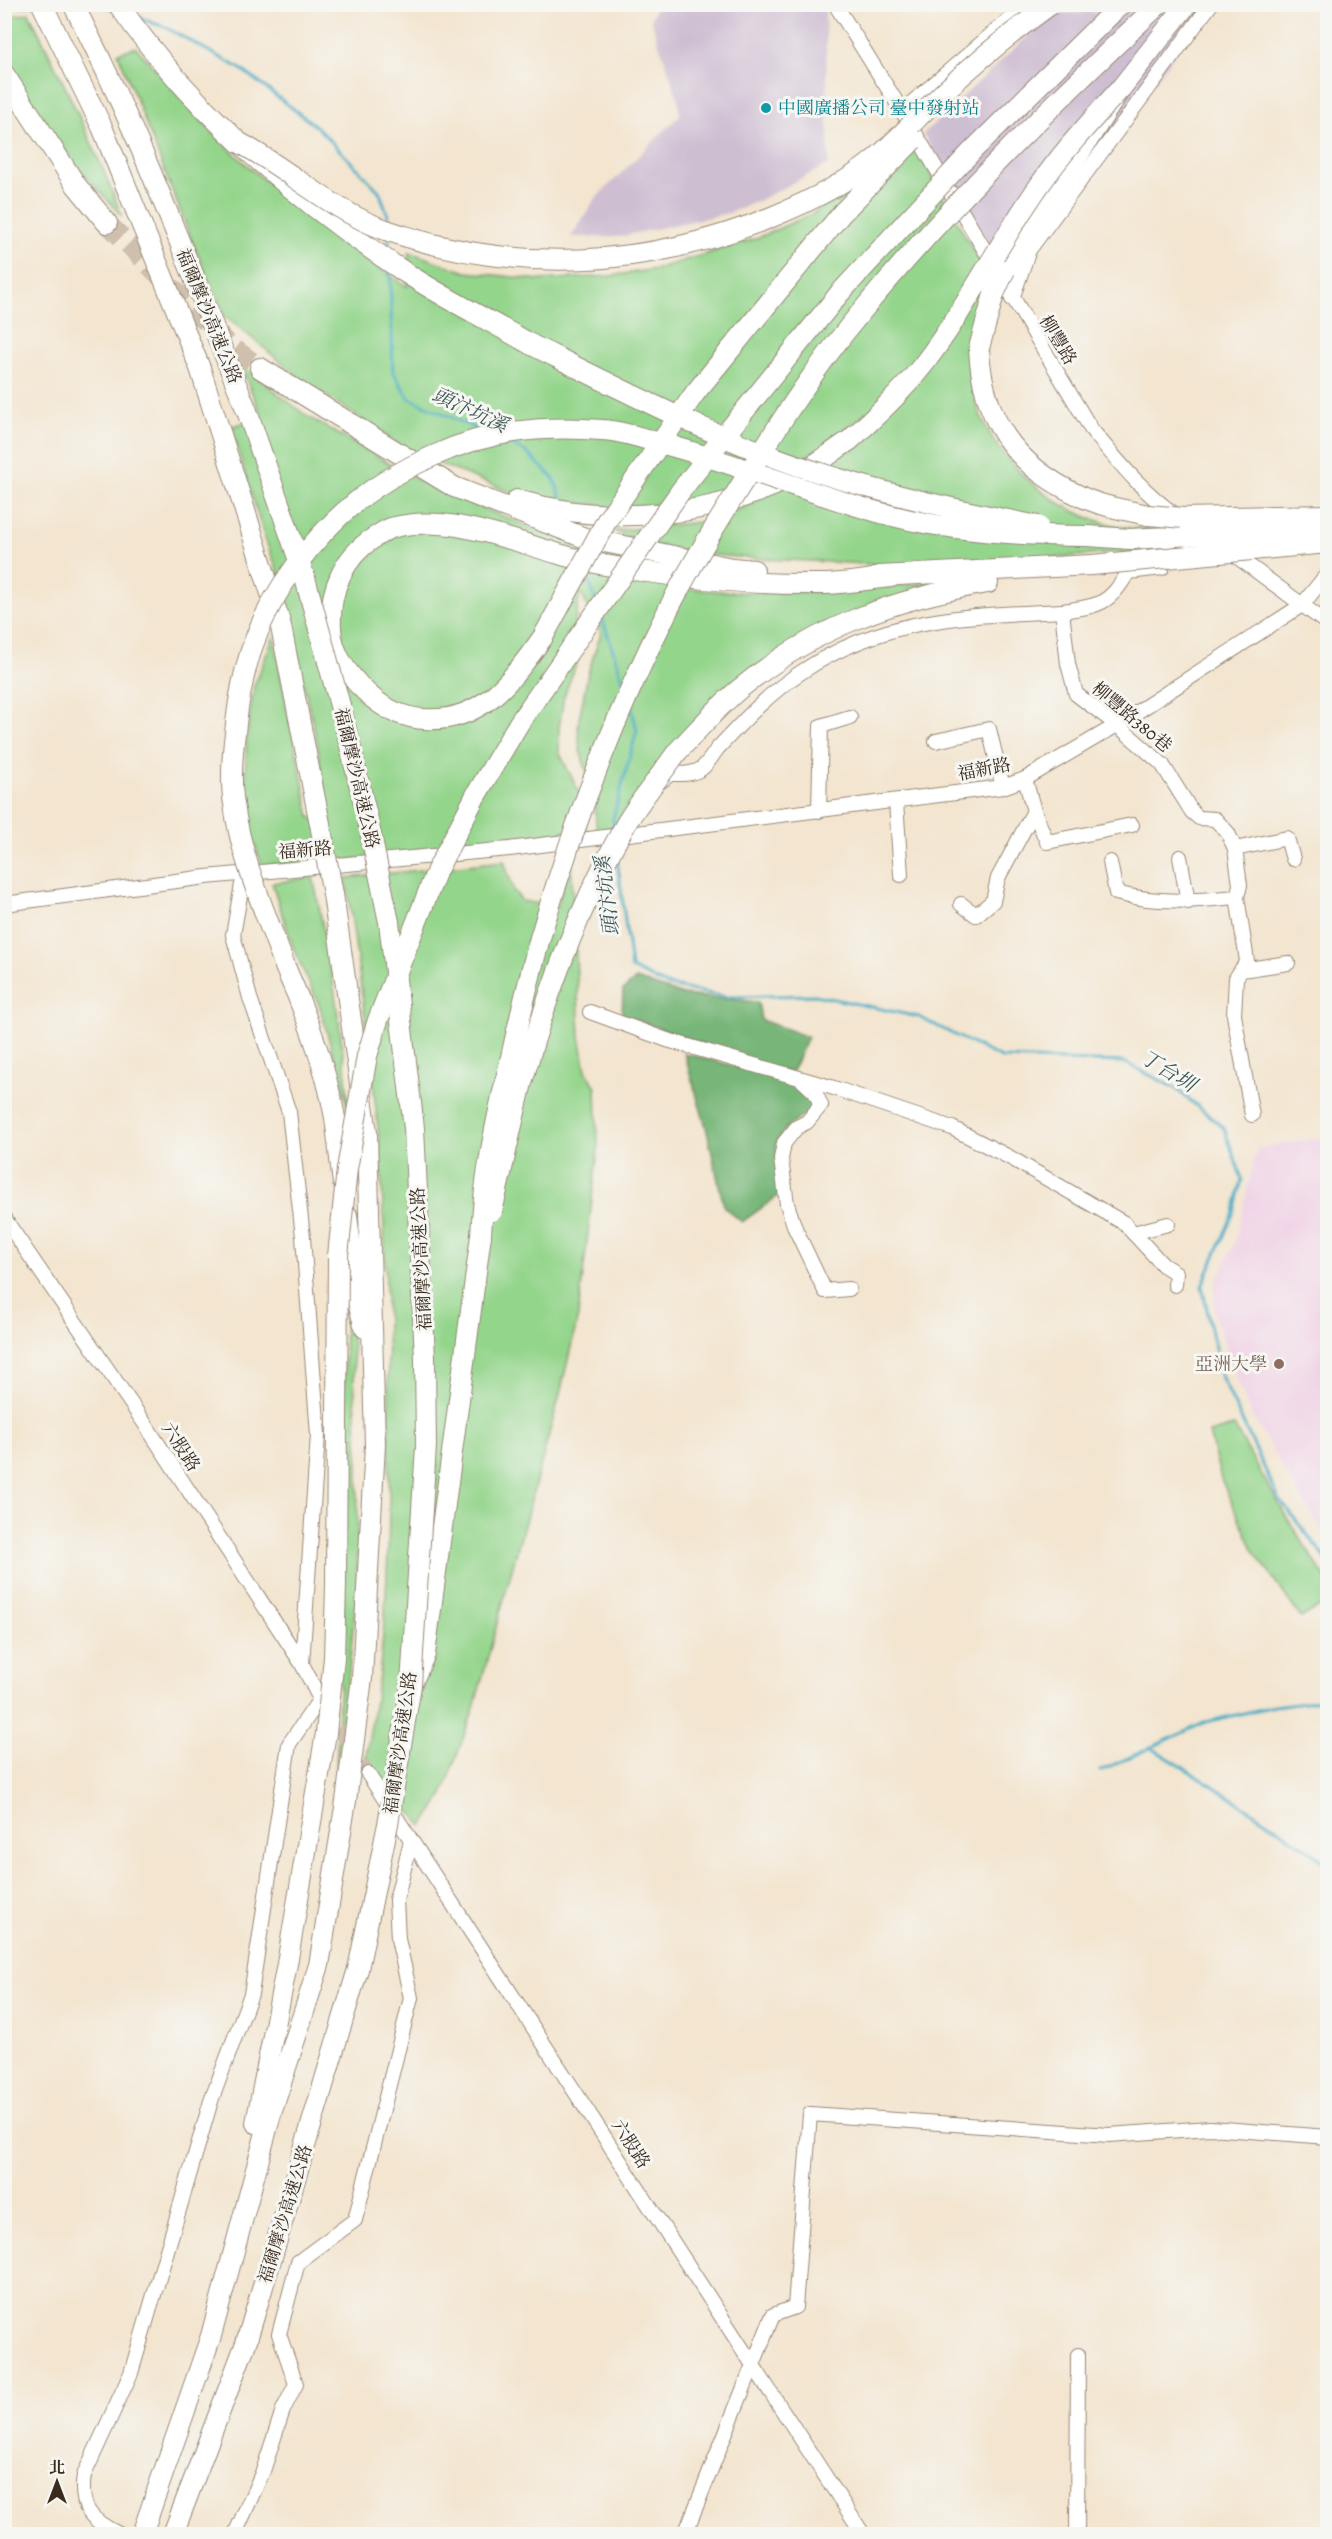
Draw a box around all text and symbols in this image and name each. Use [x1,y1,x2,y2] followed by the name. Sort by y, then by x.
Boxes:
[778,96,980,120] place label: 中國廣播公司 臺中發射站
[759,101,773,115] marker: 中國廣播公司 臺中發射站
[171,245,247,387] street label: 福爾摩沙高速公路
[1034,311,1082,369] street label: 柳豐路
[428,381,514,440] water label: 頭汴坑溪
[1087,676,1177,758] street label: 柳豐路380巷
[329,705,385,851] street label: 福爾摩沙高速公路
[955,752,1013,786] street label: 福新路
[277,836,333,864] street label: 福新路
[588,853,625,937] water label: 頭汴坑溪
[1135,1044,1203,1100] water label: 丁台圳
[405,1186,437,1332] street label: 福爾摩沙高速公路
[1195,1352,1267,1376] place label: 亞洲大學
[1272,1357,1286,1371] marker: 亞洲大學
[156,1418,206,1476] street label: 六股路
[378,1670,422,1816] street label: 福爾摩沙高速公路
[606,2115,656,2173] street label: 六股路
[252,2142,318,2286] street label: 福爾摩沙高速公路
[27,2452,87,2512] north arrow
[49,2457,65,2479] text: 北

